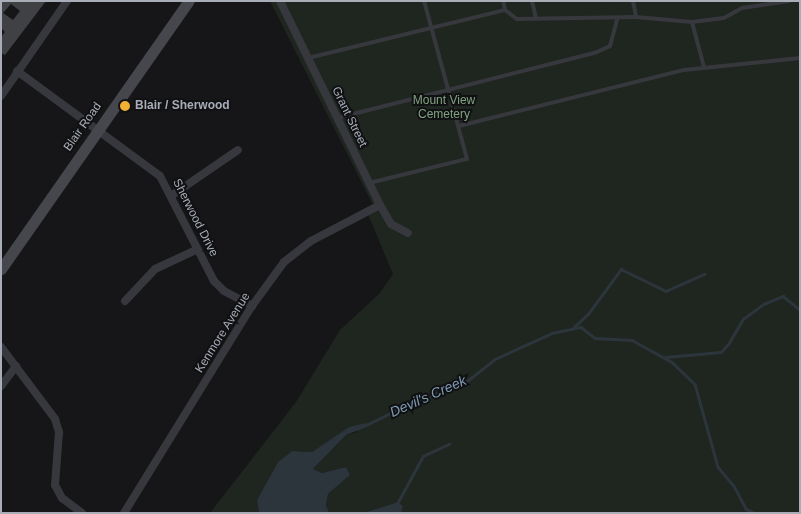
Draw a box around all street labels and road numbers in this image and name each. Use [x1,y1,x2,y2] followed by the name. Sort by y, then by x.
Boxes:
[328,84,370,150] street label: Grant Street
[61,100,105,154] street label: Blair Road
[169,177,221,259] street label: Sherwood Drive
[192,290,254,376] street label: Kenmore Avenue

